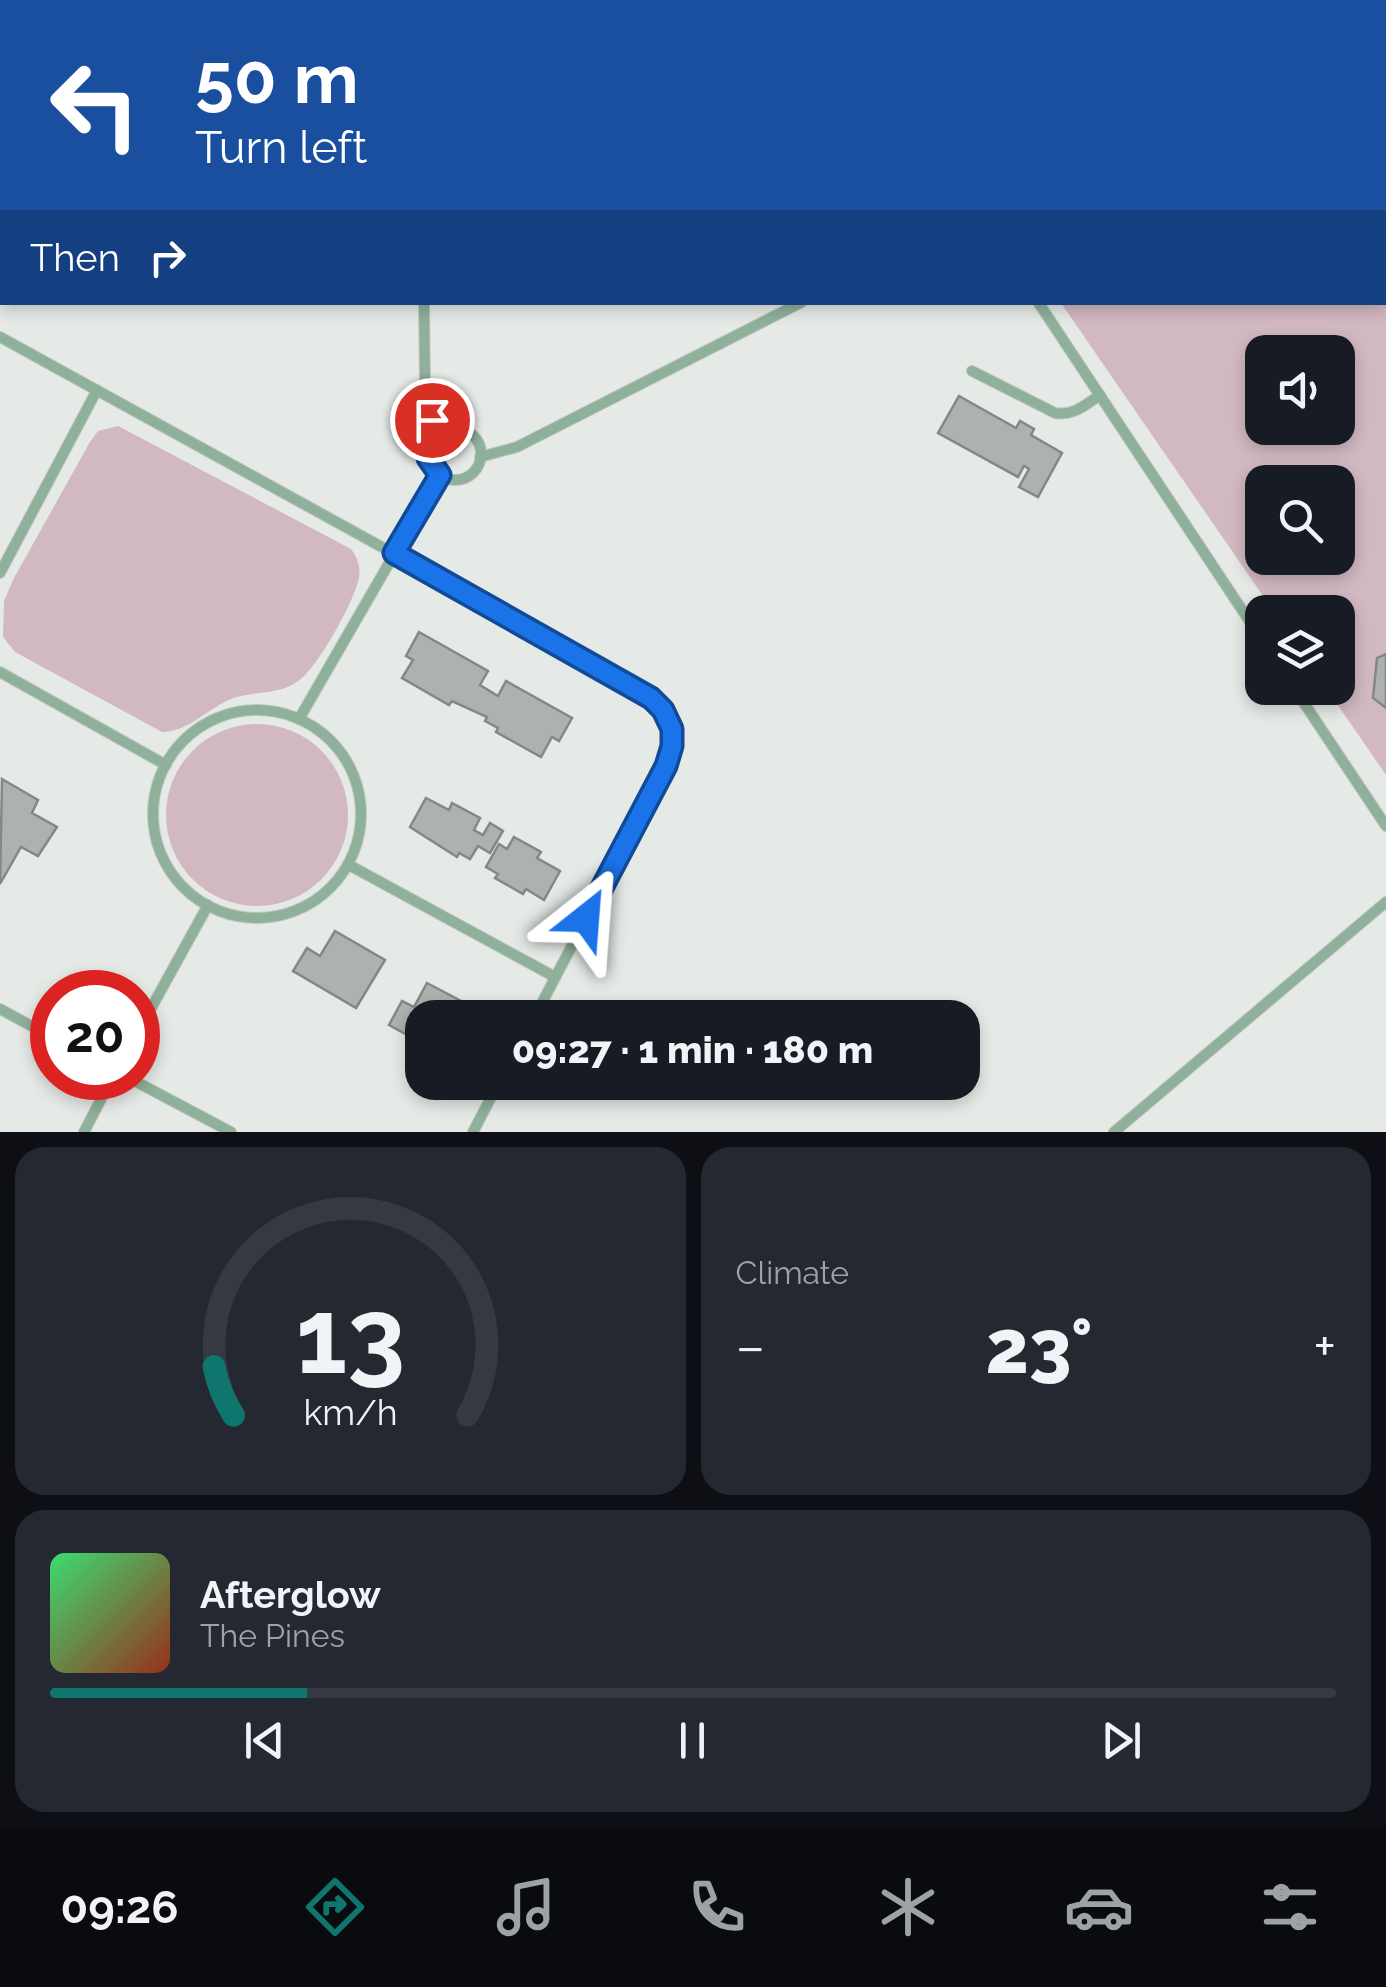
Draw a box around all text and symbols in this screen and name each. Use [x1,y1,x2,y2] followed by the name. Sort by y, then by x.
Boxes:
[195,37,359,119] text: 50 m
[30,40,160,170] icon: left
[195,121,367,174] text: Turn left
[140,230,195,285] icon: right
[30,235,120,280] text: Then
[1245,335,1355,705] map controls
[1245,335,1355,445] button: sound
[390,378,475,463] pin
[405,393,460,448] icon: arrive
[1245,465,1355,575] button: search
[1245,595,1355,705] button: layers
[534,866,638,970] position arrow
[30,970,160,1100] speed limit sign: 20
[512,1027,873,1072] text: 09:27 · 1 min · 180 m
[736,1254,849,1291] text: Climate
[296,1275,405,1397] text: 13
[986,1302,1093,1391] text: 23°
[736,1314,765,1379] text: −
[1313,1314,1336,1379] text: +
[303,1391,397,1433] text: km/h
[200,1572,381,1617] text: Afterglow
[200,1617,345,1654] text: The Pines
[237,1713,292,1768] icon: previous
[665,1713,720,1768] icon: pause
[1094,1713,1149,1768] icon: next
[300,1872,370,1942] icon: directions
[491,1872,561,1942] icon: music
[682,1872,752,1942] icon: phone
[873,1872,943,1942] icon: climate
[1064,1872,1134,1942] icon: car
[1255,1872,1325,1942] icon: filters
[61,1881,179,1934] text: 09:26

